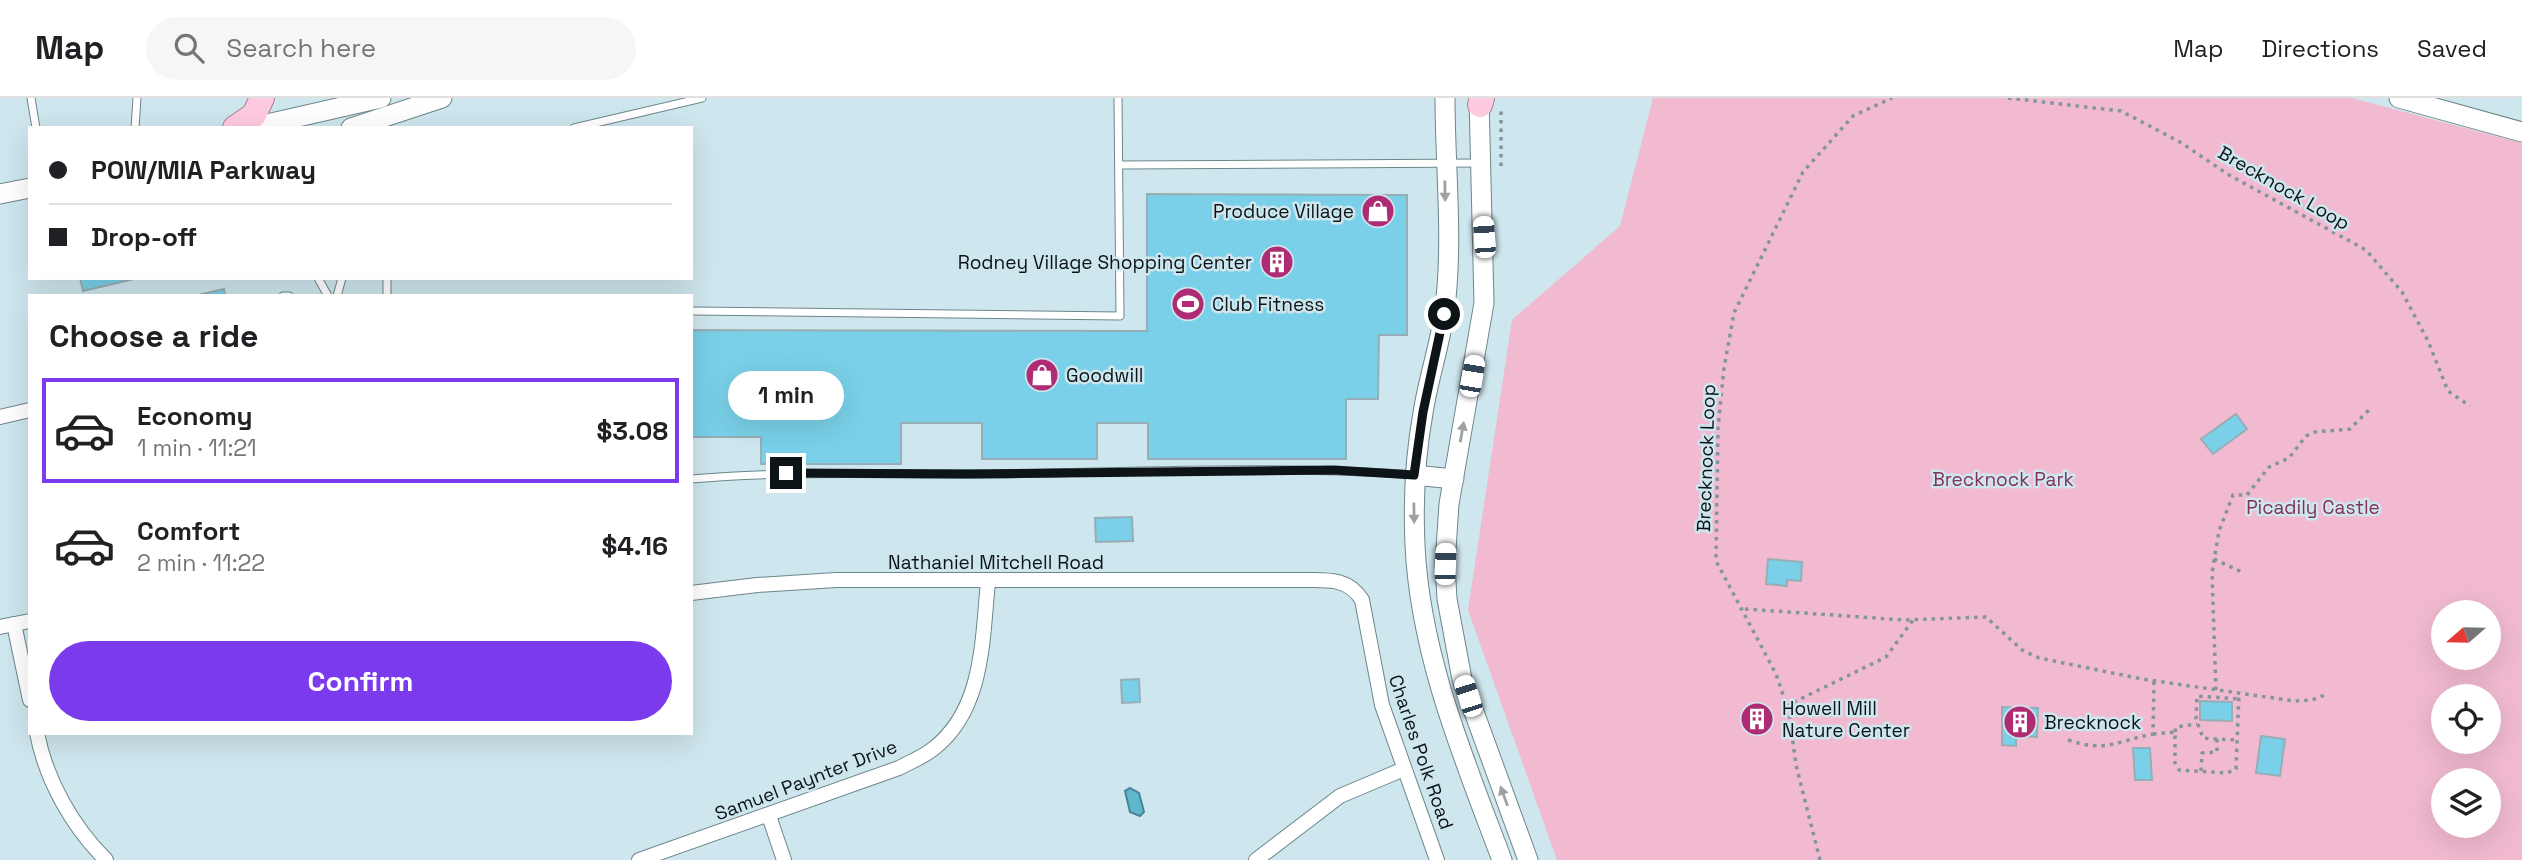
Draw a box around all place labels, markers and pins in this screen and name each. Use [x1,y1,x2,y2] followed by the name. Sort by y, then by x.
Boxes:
[1359,192,1397,230] shop icon: Produce Village
[1213,199,1354,224] place label: Produce Village
[1258,243,1296,281] building icon: Rodney Village Shopping Center
[958,250,1252,275] place label: Rodney Village Shopping Center
[1169,285,1207,323] sports icon: Club Fitness
[1212,292,1324,317] place label: Club Fitness
[1023,356,1061,394] shop icon: Goodwill
[1066,363,1143,388] place label: Goodwill
[1782,696,1910,743] place label: Howell Mill Nature Center
[1738,700,1776,738] building icon: Howell Mill Nature Center
[2001,703,2039,741] building icon: Brecknock
[2044,710,2141,735] place label: Brecknock

